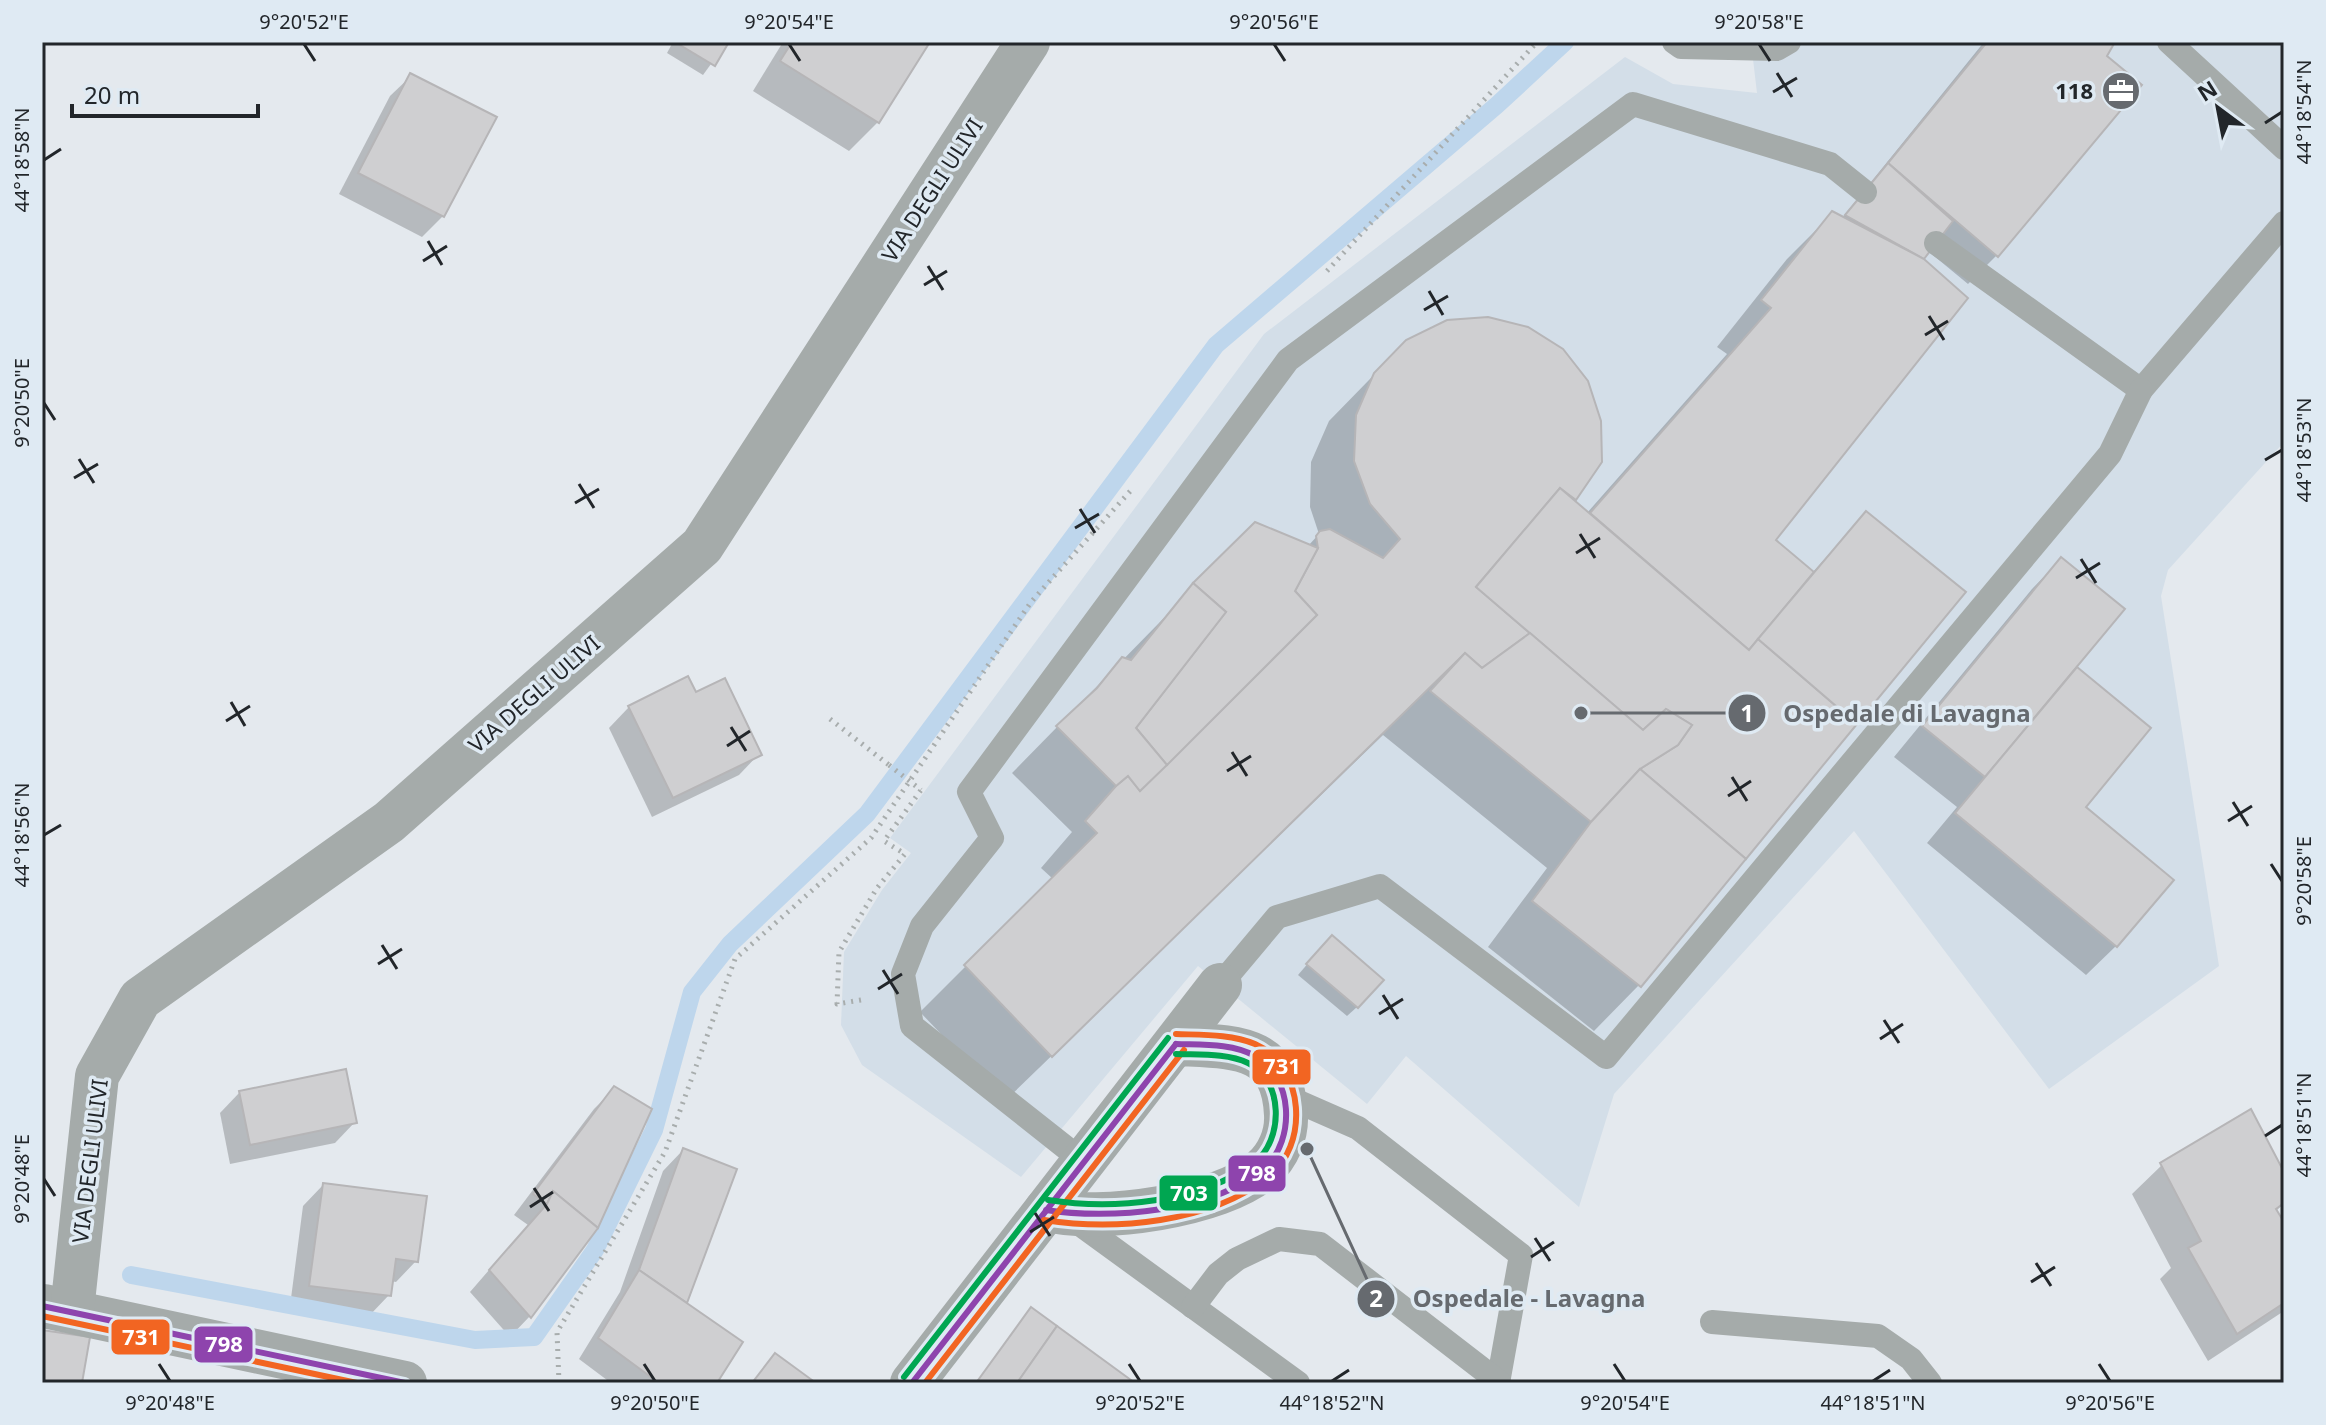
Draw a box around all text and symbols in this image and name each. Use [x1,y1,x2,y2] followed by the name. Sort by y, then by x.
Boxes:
[259,8,349,35] text: 9°20'52"E
[744,8,834,35] text: 9°20'54"E
[1229,8,1319,35] text: 9°20'56"E
[1714,8,1804,35] text: 9°20'58"E
[2290,59,2317,165] text: 44°18'54"N
[72,68,258,118] scale bar
[2178,68,2258,148] north arrow
[2100,70,2142,112] office icon: 118
[2191,73,2222,108] text: N
[2055,75,2093,105] place label: 118
[84,78,140,111] text: 20 m
[8,107,35,213] text: 44°18'58"N
[874,112,989,267] street label: VIA DEGLI ULIVI
[8,358,35,448] text: 9°20'50"E
[2290,397,2317,503] text: 44°18'53"N
[461,628,606,759] street label: VIA DEGLI ULIVI
[1727,689,2046,737] callout: Ospedale di Lavagna
[1740,696,1754,729] text: 1
[1783,696,2031,729] text: Ospedale di Lavagna
[8,782,35,888] text: 44°18'56"N
[2290,836,2317,926] text: 9°20'58"E
[1251,1048,1312,1086] line badge: 731
[1263,1050,1301,1080] text: 731
[2290,1072,2317,1178] text: 44°18'51"N
[64,1077,114,1245] street label: VIA DEGLI ULIVI
[8,1134,35,1224] text: 9°20'48"E
[1227,1154,1287,1193] line badge: 798
[1238,1157,1276,1187] text: 798
[1158,1174,1219,1212] line badge: 703
[1170,1177,1208,1207] text: 703
[1356,1275,1661,1323] callout: Ospedale - Lavagna
[1369,1281,1383,1314] text: 2
[1413,1281,1645,1314] text: Ospedale - Lavagna
[110,1318,171,1356] line badge: 731
[122,1321,160,1351] text: 731
[193,1325,254,1364] line badge: 798
[205,1328,243,1358] text: 798
[125,1389,215,1416] text: 9°20'48"E
[610,1389,700,1416] text: 9°20'50"E
[1095,1389,1185,1416] text: 9°20'52"E
[1279,1389,1385,1416] text: 44°18'52"N
[1580,1389,1670,1416] text: 9°20'54"E
[1820,1389,1926,1416] text: 44°18'51"N
[2065,1389,2155,1416] text: 9°20'56"E

